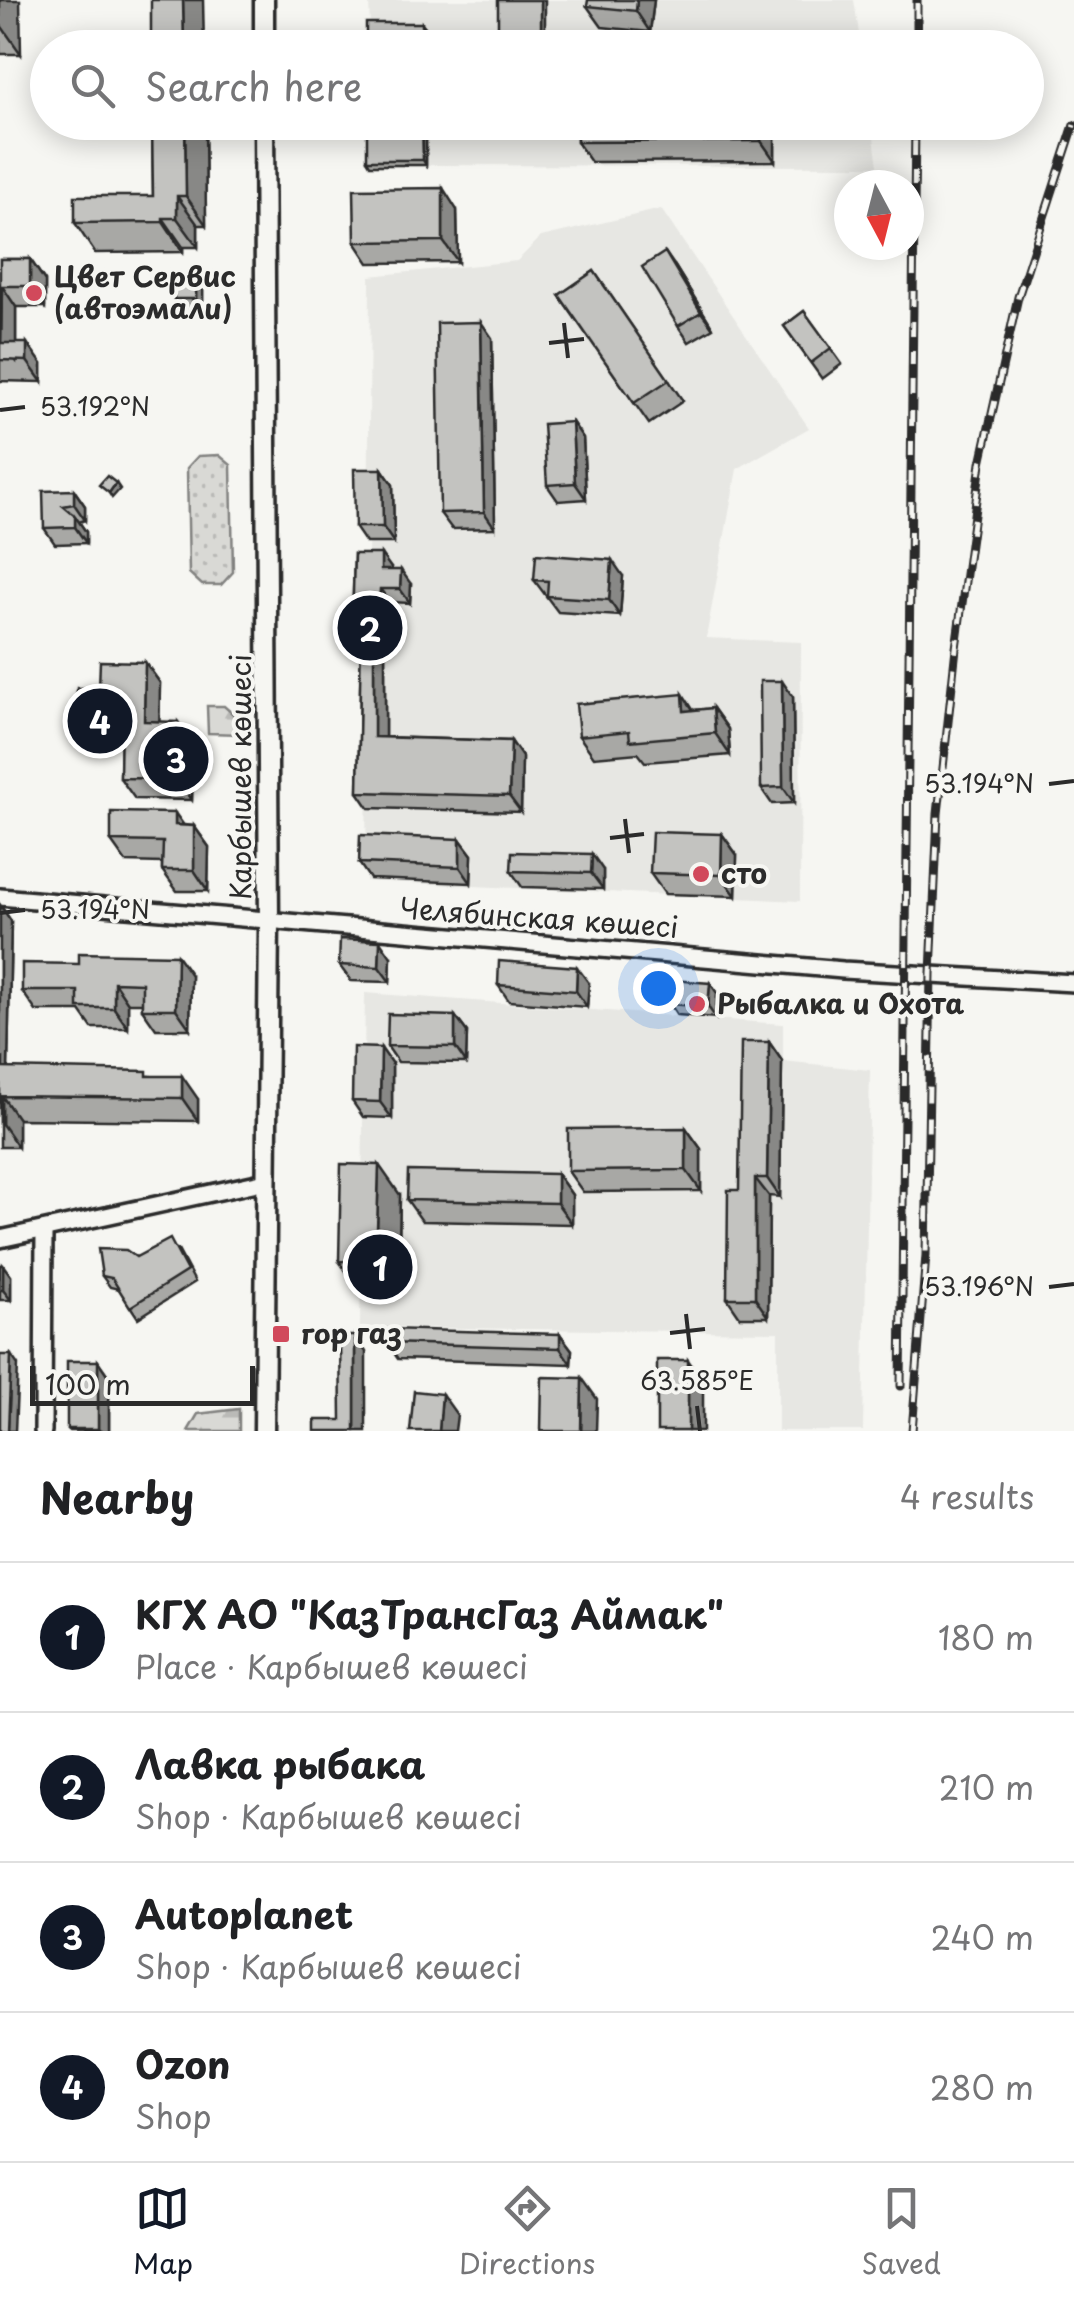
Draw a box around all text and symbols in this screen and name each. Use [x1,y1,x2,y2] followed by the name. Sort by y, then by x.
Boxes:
[30,30,1044,140] search box
[145,57,362,114] text: Search here
[65,58,120,113] icon: search
[834,170,924,260] north arrow
[54,254,236,329] place label: Цвет Сервис (автоэмали)
[23,282,45,304] marker: Цвет Сервис (автоэмали)
[40,387,150,425] text: 53.192°N
[338,590,402,666] pin: 2
[218,654,261,900] street label: Карбышев көшесі
[68,684,132,758] pin: 4
[144,722,208,796] pin: 3
[924,764,1034,802] text: 53.194°N
[721,851,767,894] place label: сто
[690,863,712,885] marker: сто
[398,885,680,948] street label: Челябинская көшесі
[40,890,150,928] text: 53.194°N
[633,963,684,1014] your location
[717,981,964,1024] place label: Рыбалка и Охота
[686,993,708,1015] marker: Рыбалка и Охота
[348,1230,412,1304] pin: 1
[924,1267,1034,1305] text: 53.196°N
[301,1311,402,1354] place label: гор газ
[270,1323,292,1345] marker: гор газ
[30,1361,255,1406] scale bar
[640,1361,754,1399] text: 63.585°E
[45,1362,131,1405] text: 100 m
[40,1465,194,1528] text: Nearby
[900,1472,1034,1520] text: 4 results
[135,1585,724,1642] text: КГХ АО "КазТрансГаз Аймак"
[65,1613,80,1661] text: 1
[938,1613,1034,1661] text: 180 m
[135,1642,528,1690] text: Place · Карбышев көшесі
[135,1735,425,1792] text: Лавка рыбака
[61,1763,84,1811] text: 2
[939,1763,1034,1811] text: 210 m
[135,1792,522,1840] text: Shop · Карбышев көшесі
[135,1885,353,1942] text: Autoplanet
[62,1913,83,1961] text: 3
[931,1913,1034,1961] text: 240 m
[135,1942,522,1990] text: Shop · Карбышев көшесі
[135,2035,231,2092] text: Ozon
[62,2063,83,2111] text: 4
[930,2063,1034,2111] text: 280 m
[135,2092,212,2140] text: Shop
[133,2181,193,2284] tab: Map
[459,2181,595,2284] tab: Directions
[861,2181,941,2284] tab: Saved

